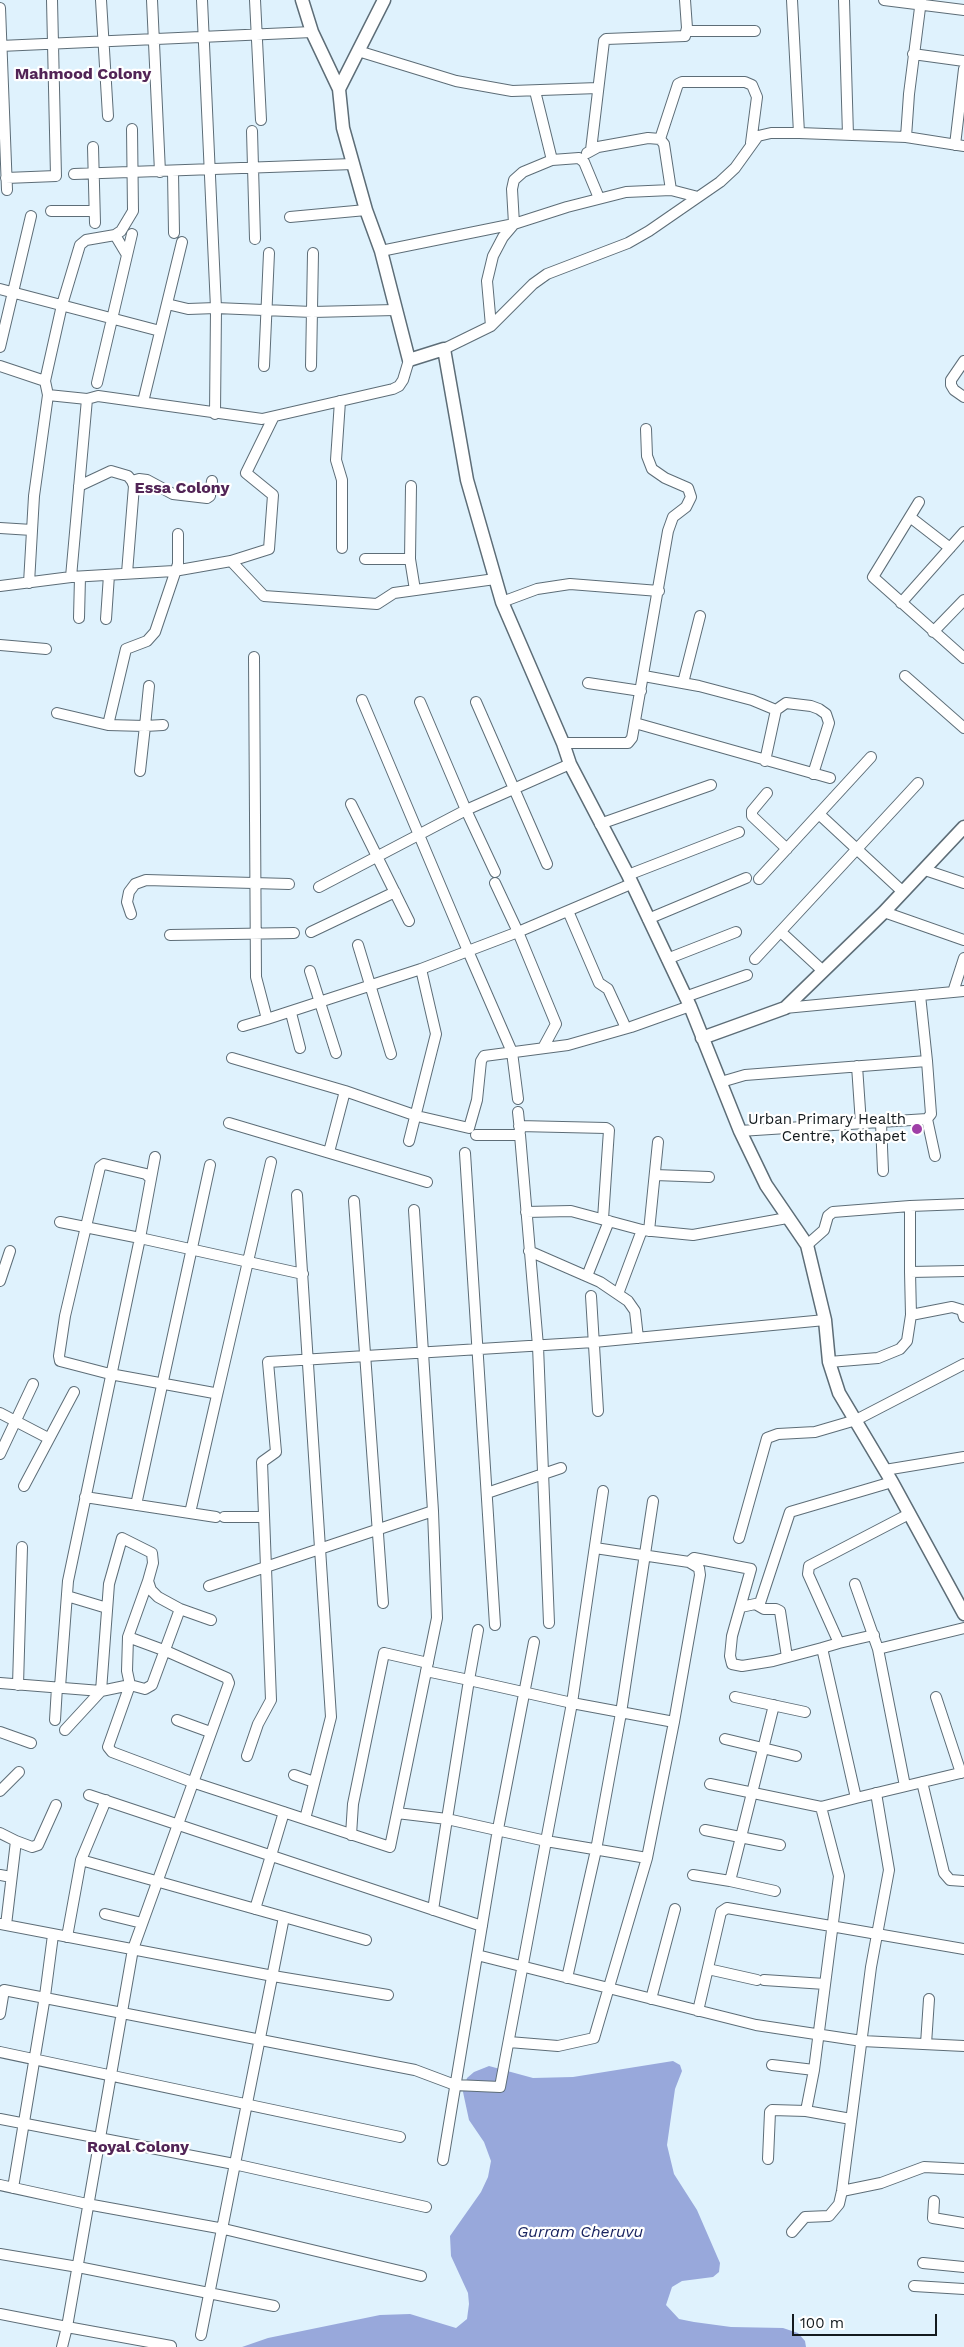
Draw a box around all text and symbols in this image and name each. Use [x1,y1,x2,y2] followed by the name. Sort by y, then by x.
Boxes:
[15,64,151,84] district label: Mahmood Colony
[135,478,229,498] district label: Essa Colony
[748,1111,906,1146] place label: Urban Primary Health Centre, Kothapet
[910,1122,924,1136] marker: Urban Primary Health Centre, Kothapet
[87,2137,189,2157] district label: Royal Colony
[517,2222,643,2242] water label: Gurram Cheruvu
[794,2304,939,2336] scale bar
[800,2314,844,2332] text: 100 m

